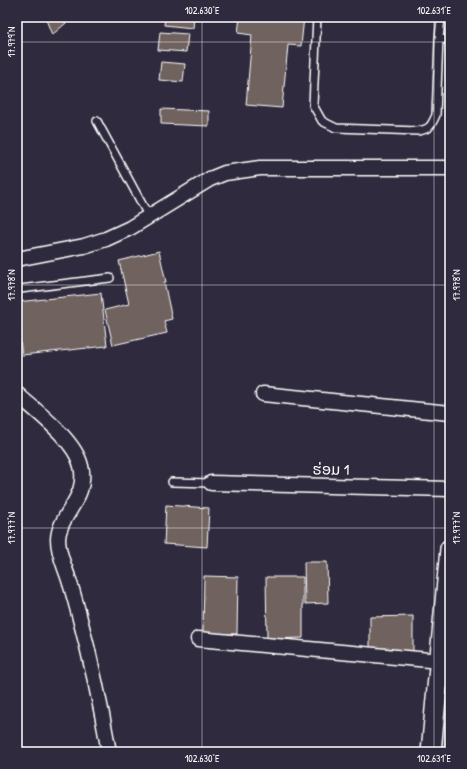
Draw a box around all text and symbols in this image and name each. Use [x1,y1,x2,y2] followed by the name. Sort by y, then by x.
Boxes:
[185,4,220,17] text: 102.630°E
[417,4,451,17] text: 102.631°E
[5,27,18,57] text: 17.979°N
[5,269,18,301] text: 17.978°N
[450,269,463,301] text: 17.978°N
[312,458,350,480] street label: ຮ່ອມ 1
[5,512,18,544] text: 17.977°N
[450,512,463,544] text: 17.977°N
[185,752,220,765] text: 102.630°E
[417,752,451,765] text: 102.631°E

